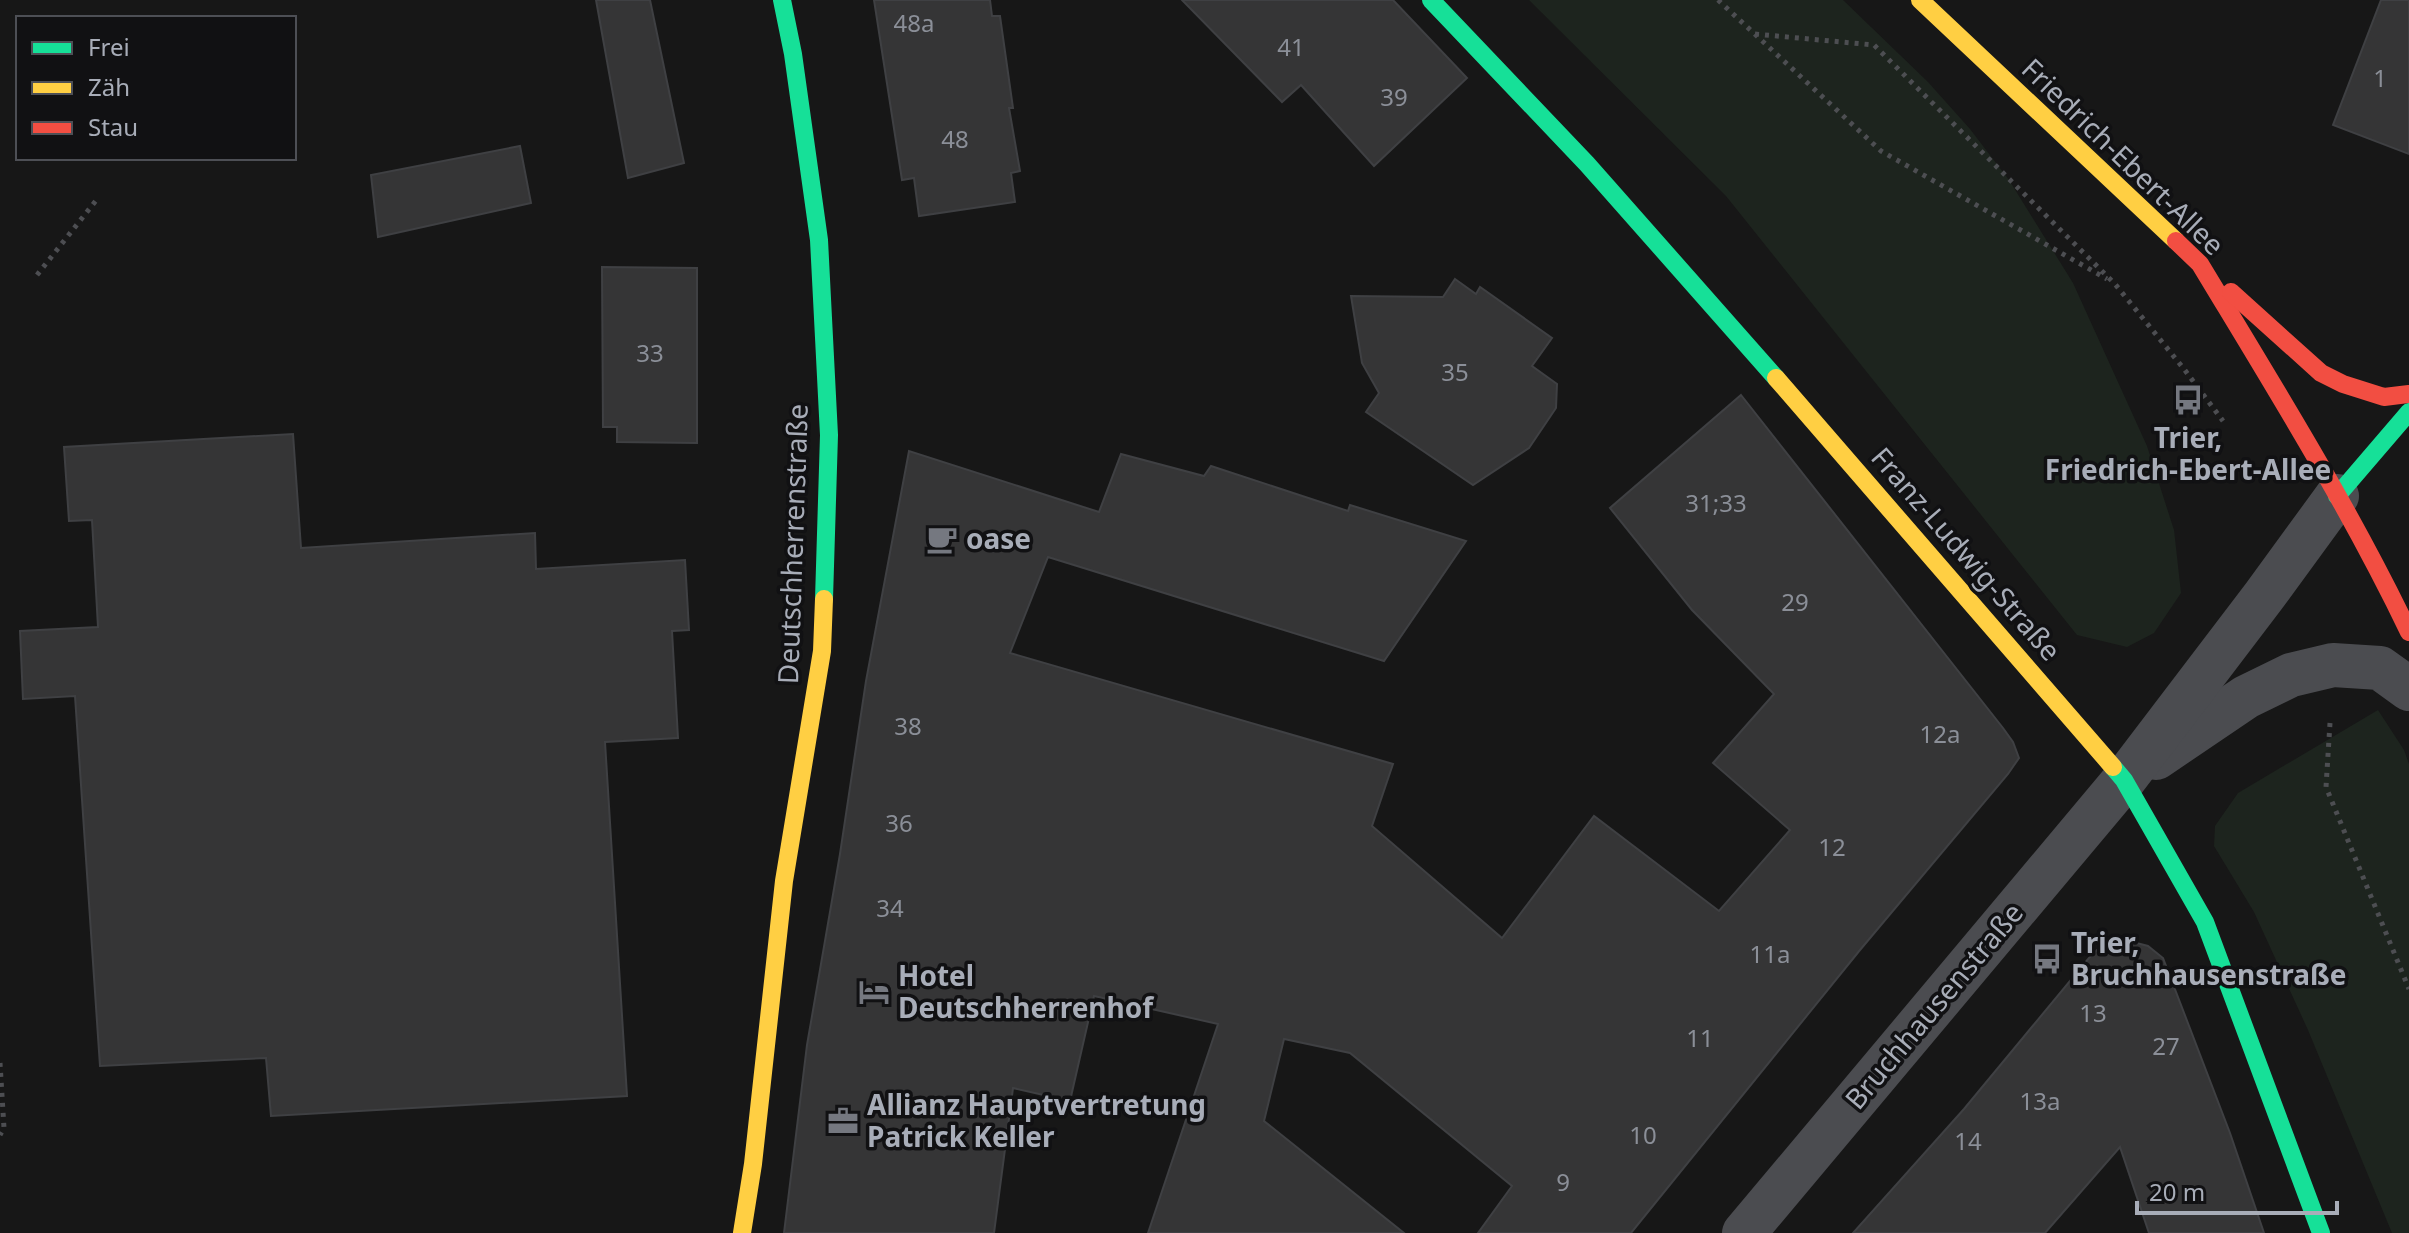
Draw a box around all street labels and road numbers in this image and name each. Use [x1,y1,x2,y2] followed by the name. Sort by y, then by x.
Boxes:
[2014,50,2233,263] street label: Friedrich-Ebert-Allee
[768,403,816,685] street label: Deutschherrenstraße
[1864,439,2070,668] street label: Franz-Ludwig-Straße
[1836,894,2031,1117] street label: Bruchhausenstraße

